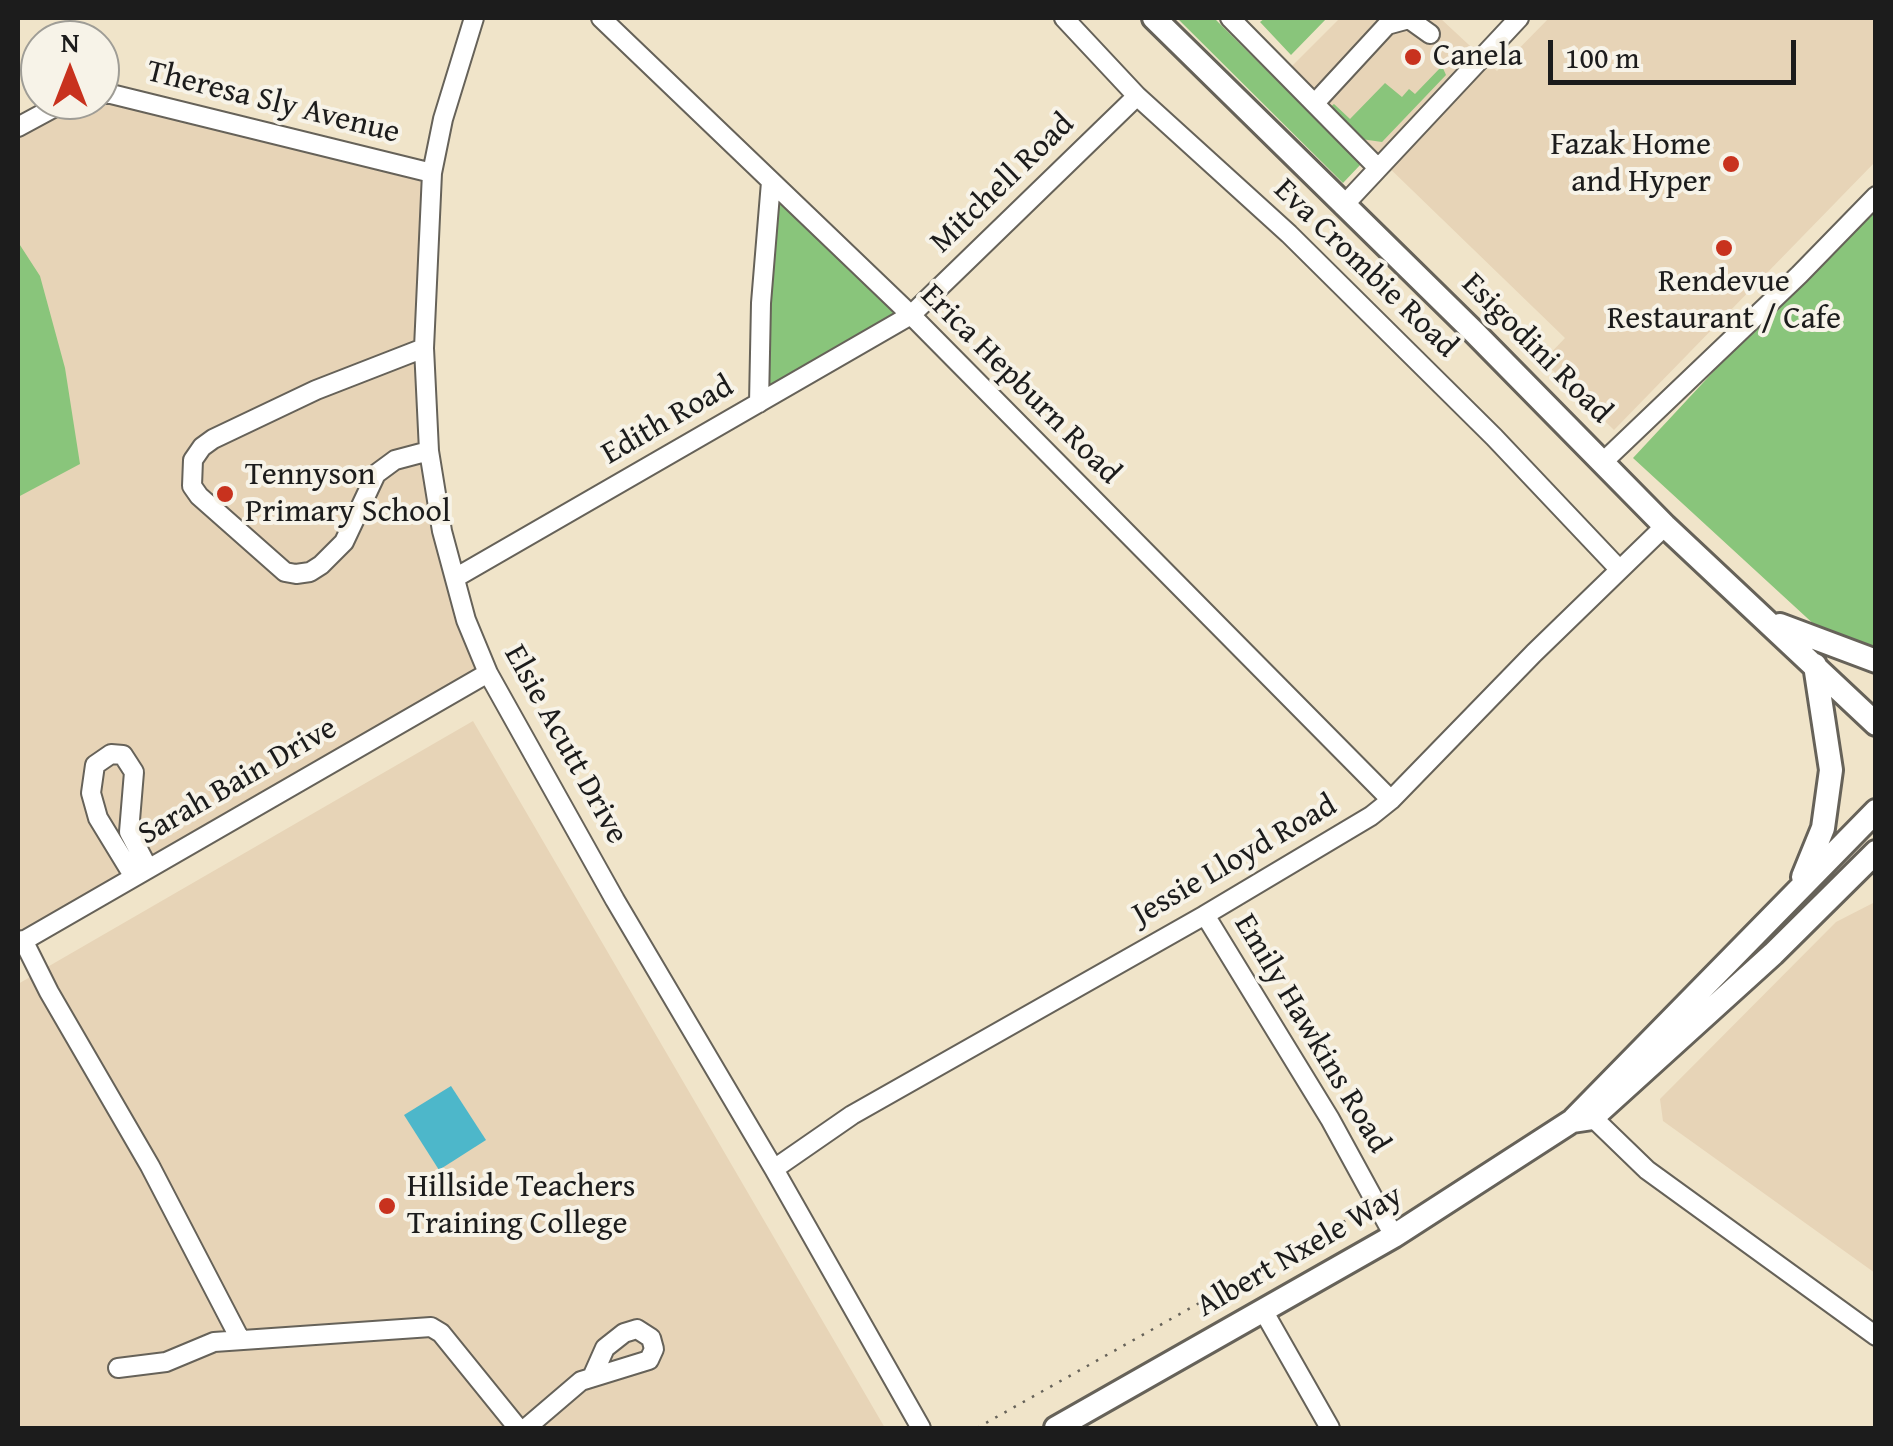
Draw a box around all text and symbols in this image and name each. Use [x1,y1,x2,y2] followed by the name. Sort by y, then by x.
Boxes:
[20,20,120,120] north arrow
[1553,20,1800,82] scale bar
[61,21,79,62] text: N
[1565,35,1639,79] text: 100 m
[1433,38,1523,76] place label: Canela
[1402,46,1424,68] marker: Canela
[142,53,404,153] street label: Theresa Sly Avenue
[923,106,1083,262] street label: Mitchell Road
[1550,127,1711,202] place label: Fazak Home and Hyper
[1720,153,1742,175] marker: Fazak Home and Hyper
[1265,172,1465,366] street label: Eva Crombie Road
[1713,237,1735,259] marker: Rendevue Restaurant / Cafe
[1607,264,1841,339] place label: Rendevue Restaurant / Cafe
[1453,266,1619,432] street label: Esigodini Road
[912,277,1128,493] street label: Erica Hepburn Road
[595,368,741,474] street label: Edith Road
[245,457,451,532] place label: Tennyson Primary School
[214,483,236,505] marker: Tennyson Primary School
[495,639,635,851] street label: Elsie Acutt Drive
[132,710,344,854] street label: Sarah Bain Drive
[1126,787,1344,935] street label: Jessie Lloyd Road
[1225,908,1397,1160] street label: Emily Hawkins Road
[407,1169,635,1244] place label: Hillside Teachers Training College
[1190,1178,1410,1326] street label: Albert Nxele Way
[376,1195,398,1217] marker: Hillside Teachers Training College

